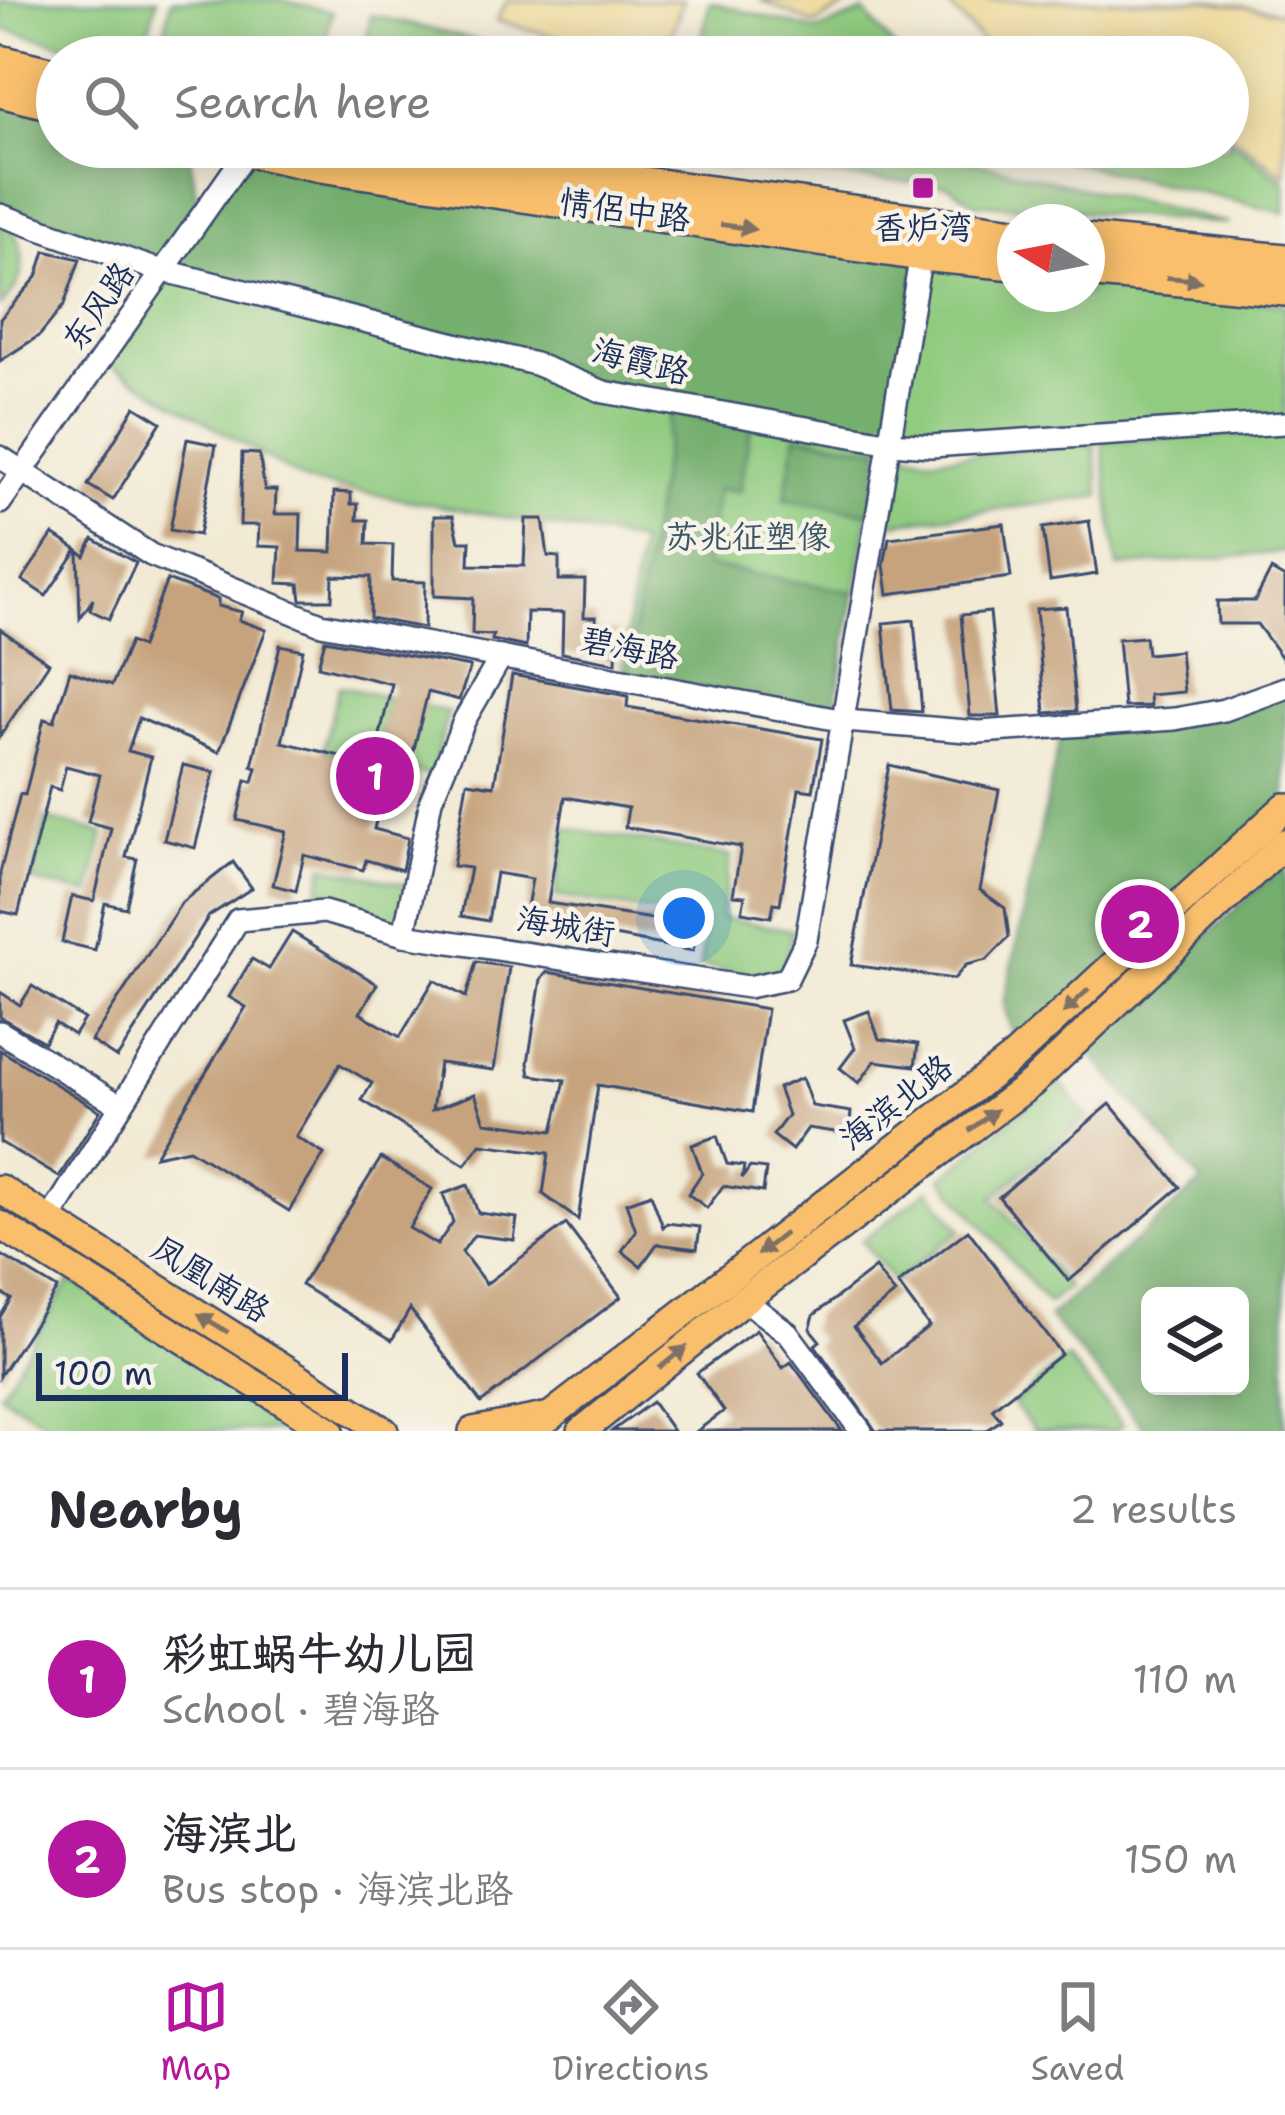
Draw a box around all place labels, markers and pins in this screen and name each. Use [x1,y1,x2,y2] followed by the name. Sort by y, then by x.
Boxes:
[910,175,936,201] marker: 香炉湾
[874,205,973,250] place label: 香炉湾
[336,731,414,821] pin: 1
[1101,879,1179,969] pin: 2

